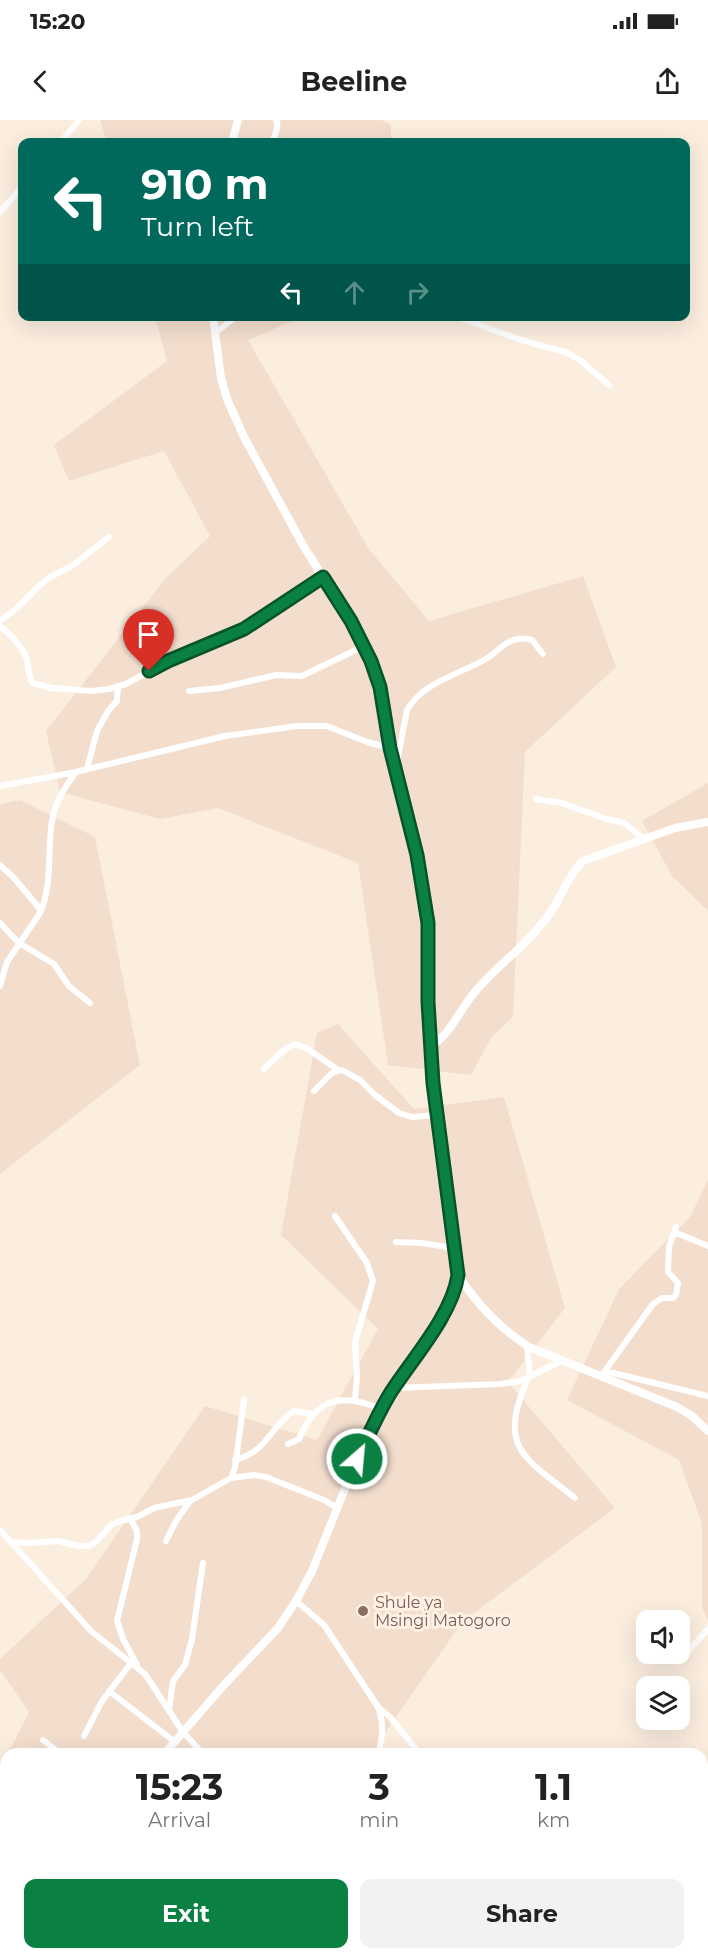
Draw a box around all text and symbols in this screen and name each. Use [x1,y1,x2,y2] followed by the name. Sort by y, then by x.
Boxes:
[30,8,85,35] text: 15:20
[24,65,57,98] icon: back
[301,65,407,98] text: Beeline
[651,65,684,98] icon: share
[141,158,269,210] text: 910 m
[42,162,120,240] icon: left
[141,210,254,243] text: Turn left
[275,276,308,309] icon: left
[338,276,371,309] icon: ahead
[401,276,434,309] icon: right
[123,609,174,671] pin
[132,618,165,651] icon: arrive
[325,1427,389,1491] position arrow
[375,1593,511,1630] place label: Shule ya Msingi Matogoro
[356,1604,370,1618] marker: Shule ya Msingi Matogoro
[636,1610,690,1730] map controls
[636,1610,690,1664] button: sound
[636,1676,690,1730] button: layers
[136,1765,223,1809] text: 15:23
[369,1765,390,1809] text: 3
[535,1765,572,1809] text: 1.1
[148,1808,211,1832] text: Arrival
[359,1808,399,1832] text: min
[537,1808,570,1832] text: km
[24,1879,348,1948] button: Exit
[360,1879,684,1948] button: Share

